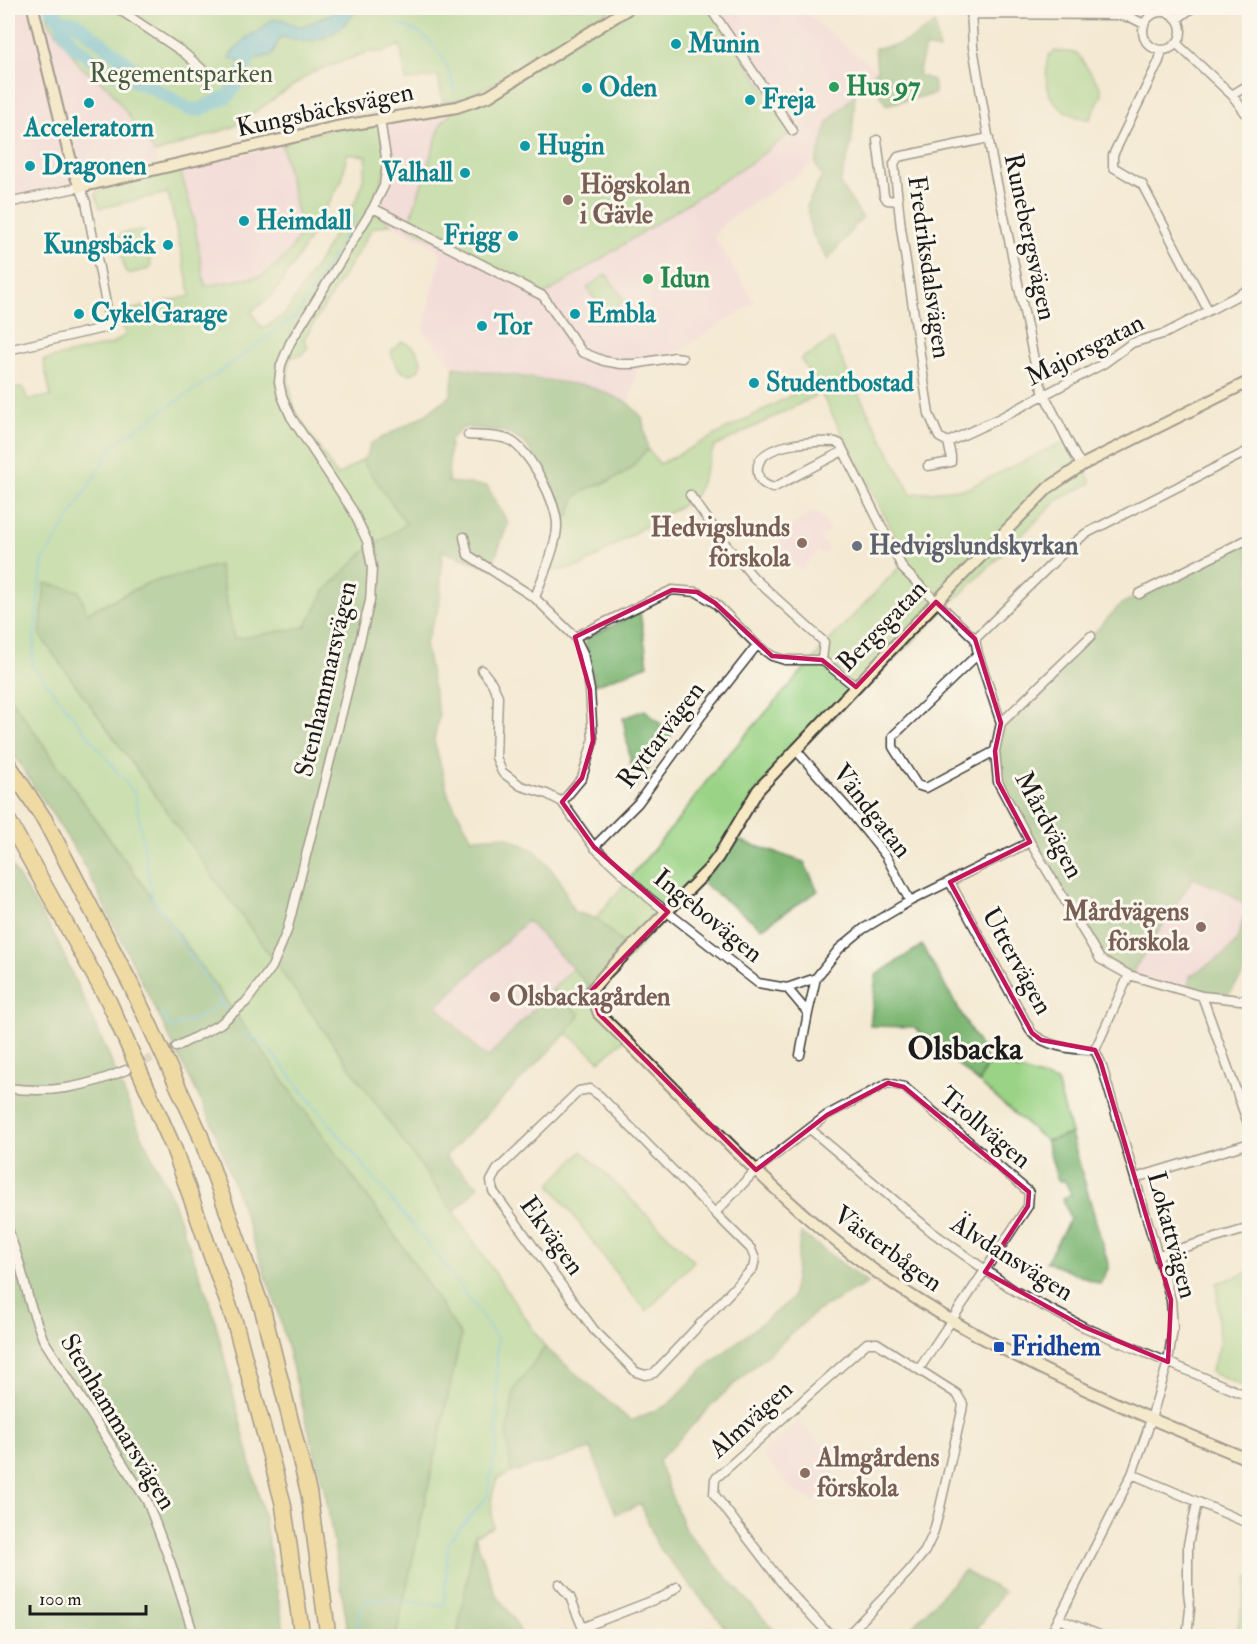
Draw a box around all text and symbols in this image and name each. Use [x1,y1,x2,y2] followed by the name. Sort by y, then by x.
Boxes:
[687,28,761,60] place label: Munin
[669,37,683,51] marker: Munin
[89,58,273,91] park label: Regementsparken
[846,71,920,103] place label: Hus 97
[599,72,658,104] place label: Oden
[234,76,416,144] street label: Kungsbäcksvägen
[827,80,841,94] marker: Hus 97
[580,81,594,95] marker: Oden
[762,84,816,116] place label: Freja
[743,93,757,107] marker: Freja
[82,96,96,110] marker: Acceleratorn
[23,112,155,144] place label: Acceleratorn
[537,130,605,163] place label: Hugin
[518,139,532,153] marker: Hugin
[42,150,147,183] place label: Dragonen
[997,151,1063,323] street label: Runebergsvägen
[381,157,453,189] place label: Valhall
[23,159,37,173] marker: Dragonen
[458,166,472,180] marker: Valhall
[579,169,691,231] place label: Högskolan i Gävle
[900,173,958,361] street label: Fredriksdalsvägen
[561,193,575,207] marker: Högskolan i Gävle
[256,205,352,237] place label: Heimdall
[237,214,251,228] marker: Heimdall
[443,220,502,253] place label: Frigg
[43,229,157,262] place label: Kungsbäck
[506,229,520,243] marker: Frigg
[161,238,175,252] marker: Kungsbäck
[660,263,710,295] place label: Idun
[641,272,655,286] marker: Idun
[91,298,227,331] place label: CykelGarage
[587,298,657,330] place label: Embla
[1020,306,1150,394] street label: Majorsgatan
[72,307,86,321] marker: CykelGarage
[568,307,582,321] marker: Embla
[493,310,532,342] place label: Tor
[475,319,489,333] marker: Tor
[766,367,914,399] place label: Studentbostad
[747,376,761,390] marker: Studentbostad
[651,512,791,574] place label: Hedvigslunds förskola
[869,530,1079,563] place label: Hedvigslundskyrkan
[795,536,809,550] marker: Hedvigslunds förskola
[850,539,864,553] marker: Hedvigslundskyrkan
[830,573,934,679] street label: Bergsgatan
[288,578,364,780] street label: Stenhammarsvägen
[610,675,712,795] street label: Ryttarvägen
[825,758,919,864] street label: Vändgatan
[1007,766,1091,884] street label: Mårdvägen
[647,862,769,970] street label: Ingebovägen
[1062,896,1190,958] place label: Mårdvägens förskola
[974,902,1060,1020] street label: Uttervägen
[1194,920,1208,934] marker: Mårdvägens förskola
[507,981,671,1014] place label: Olsbackagården
[488,990,502,1004] marker: Olsbackagården
[908,1029,1023,1069] district label: Olsbacka
[932,1080,1038,1176] street label: Trollvägen
[1140,1168,1204,1302] street label: Lokattvägen
[513,1190,591,1282] street label: Ekvägen
[827,1199,949,1299] street label: Västerbågen
[944,1206,1080,1308] street label: Älvdansvägen
[53,1328,183,1516] street label: Stenhammarsvägen
[1011,1331,1101,1363] place label: Fridhem
[992,1340,1006,1354] marker: Fridhem
[702,1373,800,1466] street label: Almvägen
[816,1442,939,1504] place label: Almgårdens förskola
[798,1466,812,1480] marker: Almgårdens förskola
[30,1578,146,1616] scale bar
[39,1588,82,1611] text: 100 m

